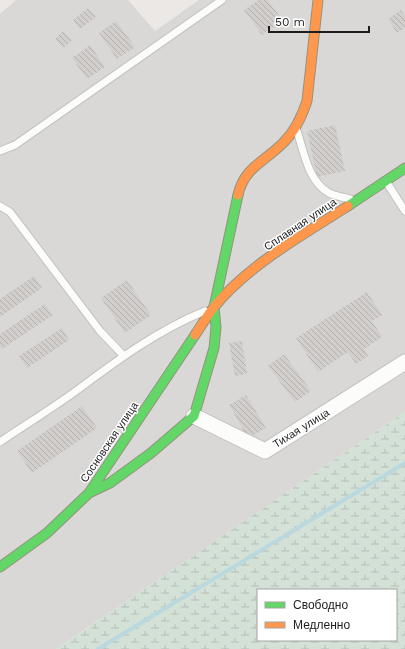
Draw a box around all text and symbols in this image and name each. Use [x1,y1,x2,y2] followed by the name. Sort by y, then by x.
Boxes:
[269,8,369,34] scale bar
[275,15,305,29] text: 50 m
[262,195,340,253] street label: Сплавная улица
[78,399,142,485] street label: Сосновская улица
[271,406,333,451] street label: Тихая улица
[257,589,397,641] legend
[293,598,348,612] text: Свободно
[293,618,350,632] text: Медленно

